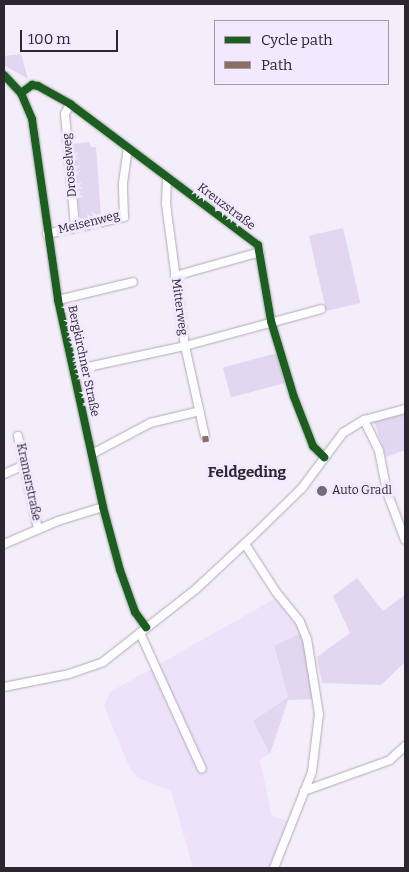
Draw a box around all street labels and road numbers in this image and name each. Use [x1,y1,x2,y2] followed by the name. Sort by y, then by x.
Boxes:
[60,132,80,198] street label: Drosselweg
[194,181,258,233] street label: Kreuzstraße
[57,208,121,238] street label: Meisenweg
[168,278,190,336] street label: Mitterweg
[64,304,102,418] street label: Bergkirchner Straße
[13,442,43,522] street label: Kramerstraße

